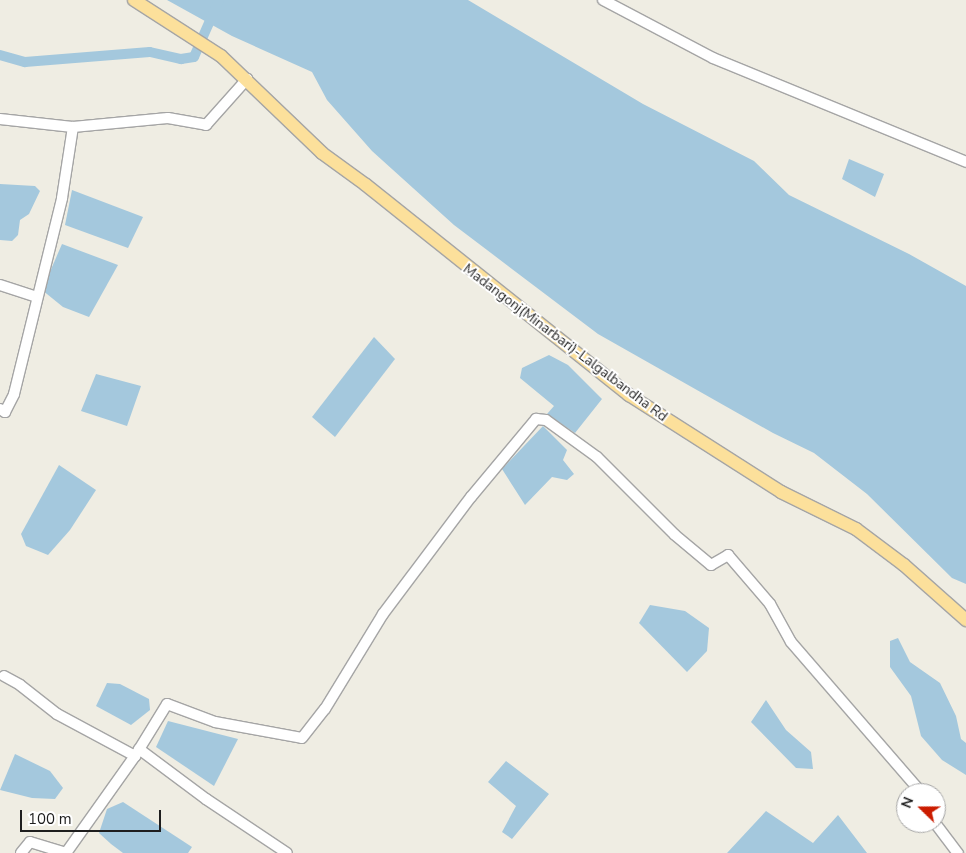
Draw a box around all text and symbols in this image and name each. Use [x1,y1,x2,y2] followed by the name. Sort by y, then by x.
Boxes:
[460,261,670,425] street label: Madangonj(Minarbari)-Lalgalbandha Rd
[896,783,946,833] north arrow
[897,794,918,811] text: N
[22,800,164,832] scale bar
[28,809,72,829] text: 100 m

